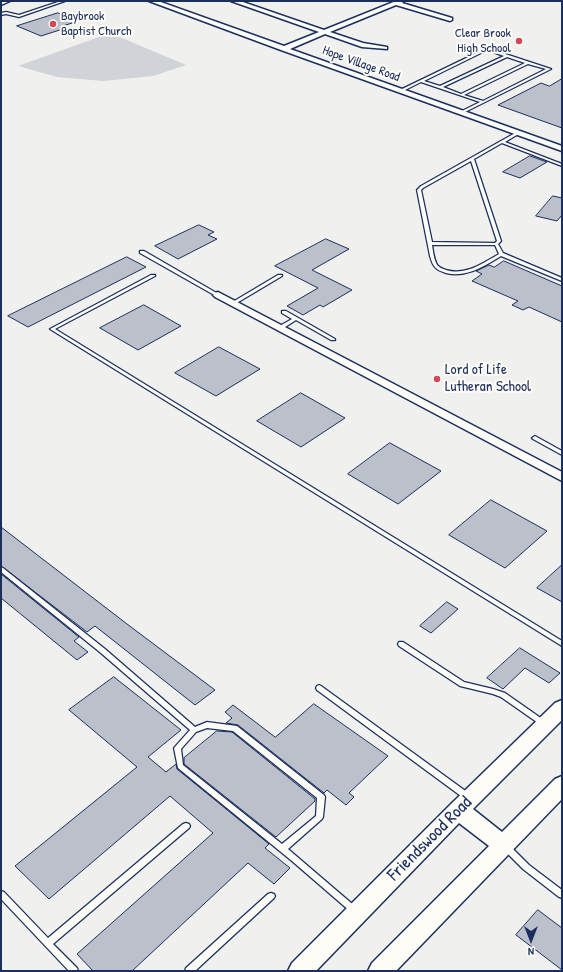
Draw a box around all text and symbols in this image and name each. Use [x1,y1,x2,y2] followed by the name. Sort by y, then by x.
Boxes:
[61,9,131,40] place label: Baybrook Baptist Church
[48,19,58,29] marker: Baybrook Baptist Church
[455,26,511,57] place label: Clear Brook High School
[514,36,524,46] marker: Clear Brook High School
[320,43,402,85] street label: Hope Village Road
[445,361,531,396] place label: Lord of Life Lutheran School
[432,374,442,384] marker: Lord of Life Lutheran School
[383,792,477,886] street label: Friendswood Road
[511,920,551,960] north arrow
[528,945,534,959] text: N

